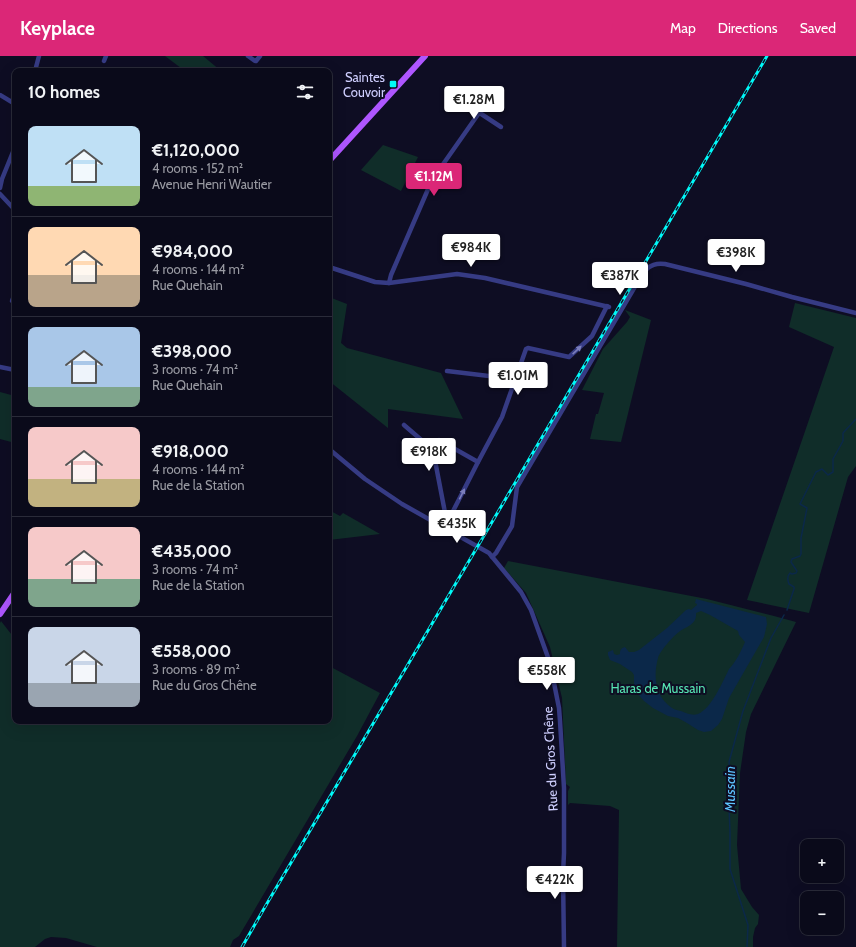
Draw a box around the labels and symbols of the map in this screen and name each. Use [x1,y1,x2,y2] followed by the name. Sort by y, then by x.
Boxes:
[343,69,386,100] place label: Saintes Couvoir
[388,79,398,89] marker: Saintes Couvoir
[441,86,507,120] pin: €1.28M
[401,163,467,197] pin: €1.12M
[443,234,499,268] pin: €984K
[708,239,764,273] pin: €398K
[592,262,648,296] pin: €387K
[572,345,582,355] one-way arrow
[485,362,551,396] pin: €1.01M
[401,438,457,472] pin: €918K
[459,488,465,499] one-way arrow
[429,510,485,544] pin: €435K
[519,657,575,691] pin: €558K
[611,680,705,696] park label: Haras de Mussain
[539,706,561,812] street label: Rue du Gros Chêne
[721,766,739,813] water label: Mussain
[527,866,583,900] pin: €422K

